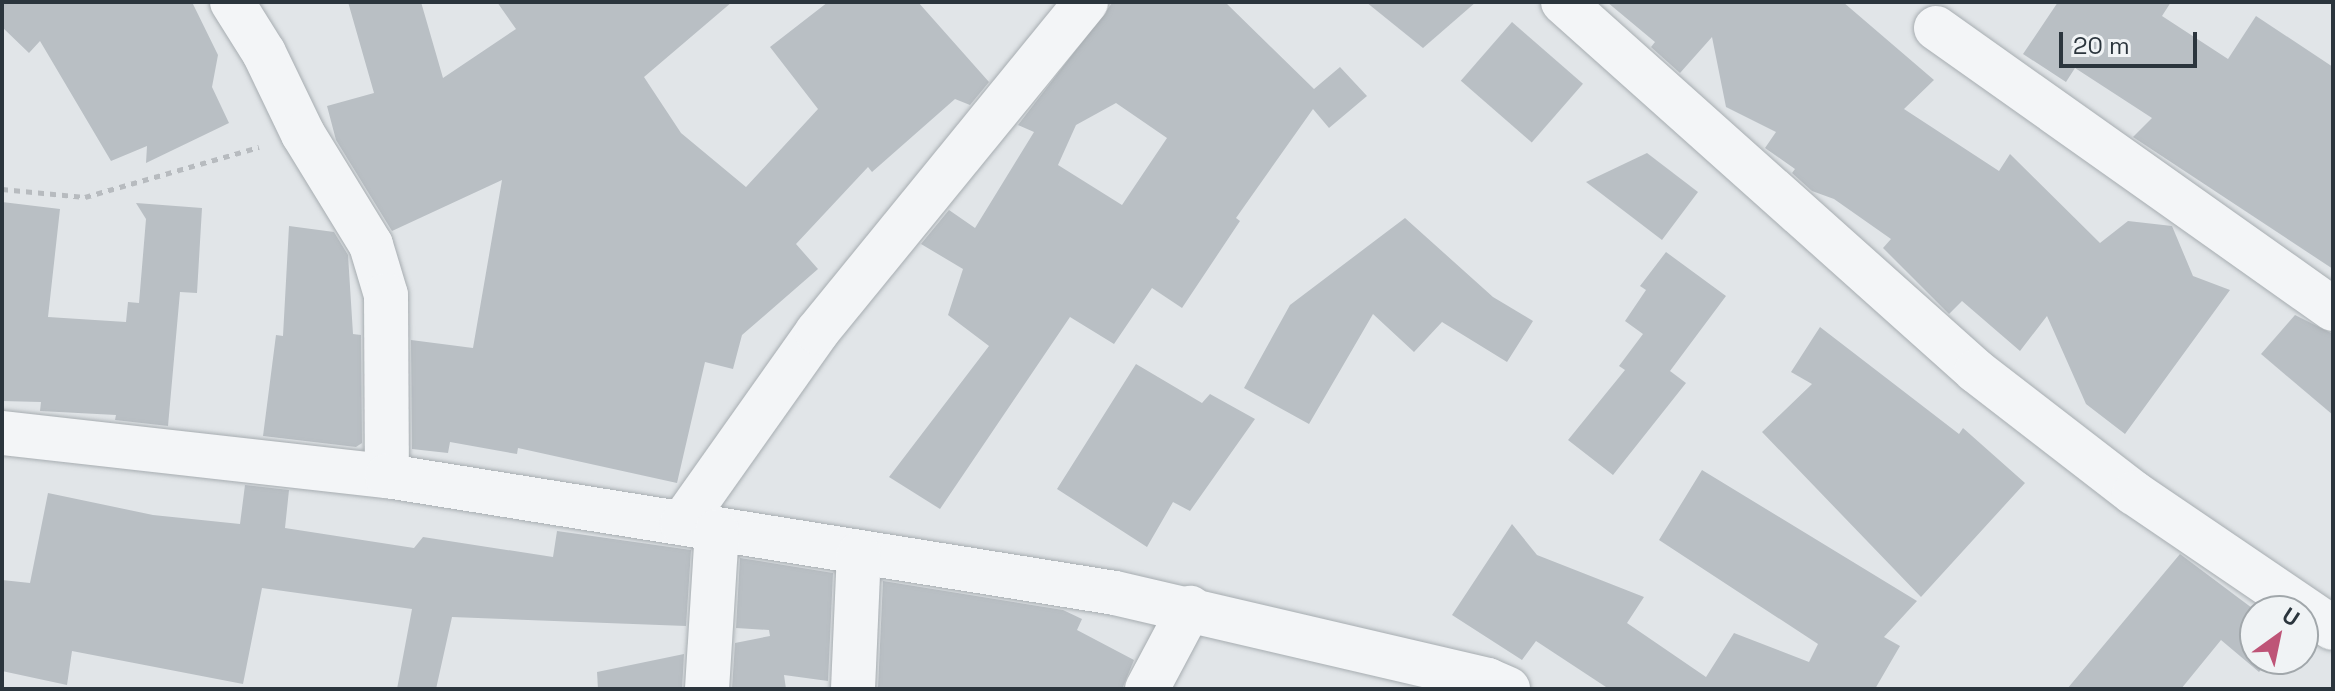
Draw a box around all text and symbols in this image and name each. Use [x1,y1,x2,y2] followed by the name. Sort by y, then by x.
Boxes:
[2063,16,2201,66] scale bar
[2073,30,2130,61] text: 20 m
[2239,595,2319,675] north arrow
[2277,601,2305,632] text: U

